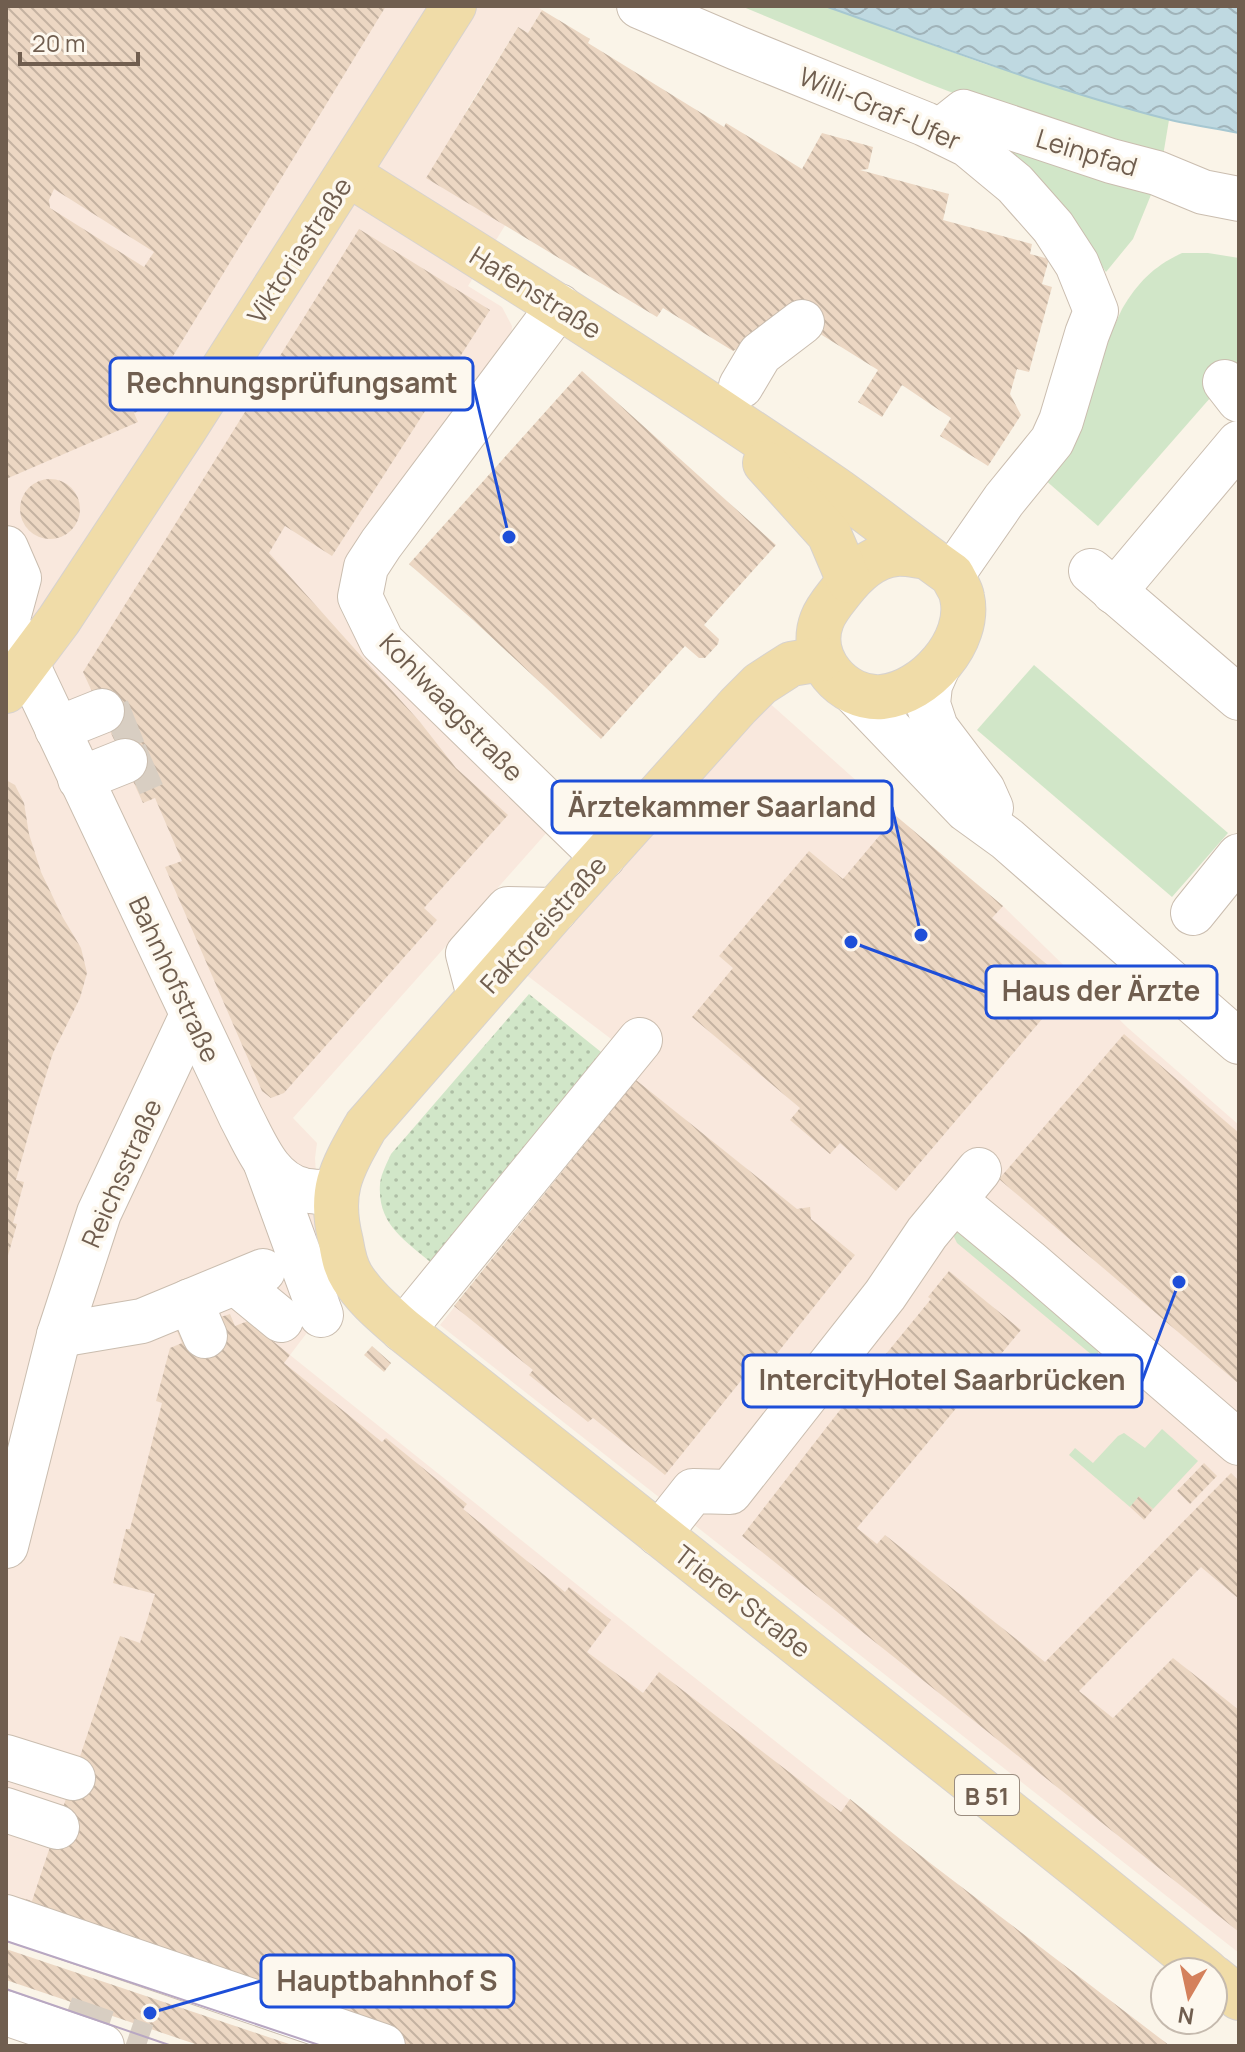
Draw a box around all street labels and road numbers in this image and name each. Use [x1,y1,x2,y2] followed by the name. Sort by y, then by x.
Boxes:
[794,58,966,158] street label: Willi-Graf-Ufer
[1032,120,1142,184] street label: Leinpfad
[238,170,360,330] street label: Viktoriastraße
[463,237,609,347] street label: Hafenstraße
[372,625,532,789] street label: Kohlwaagstraße
[472,847,614,1001] street label: Faktoreistraße
[121,890,229,1068] street label: Bahnhofstraße
[72,1093,170,1253] street label: Reichsstraße
[667,1536,819,1666] street label: Trierer Straße
[955,1775,1019,1815] road number: B 51

